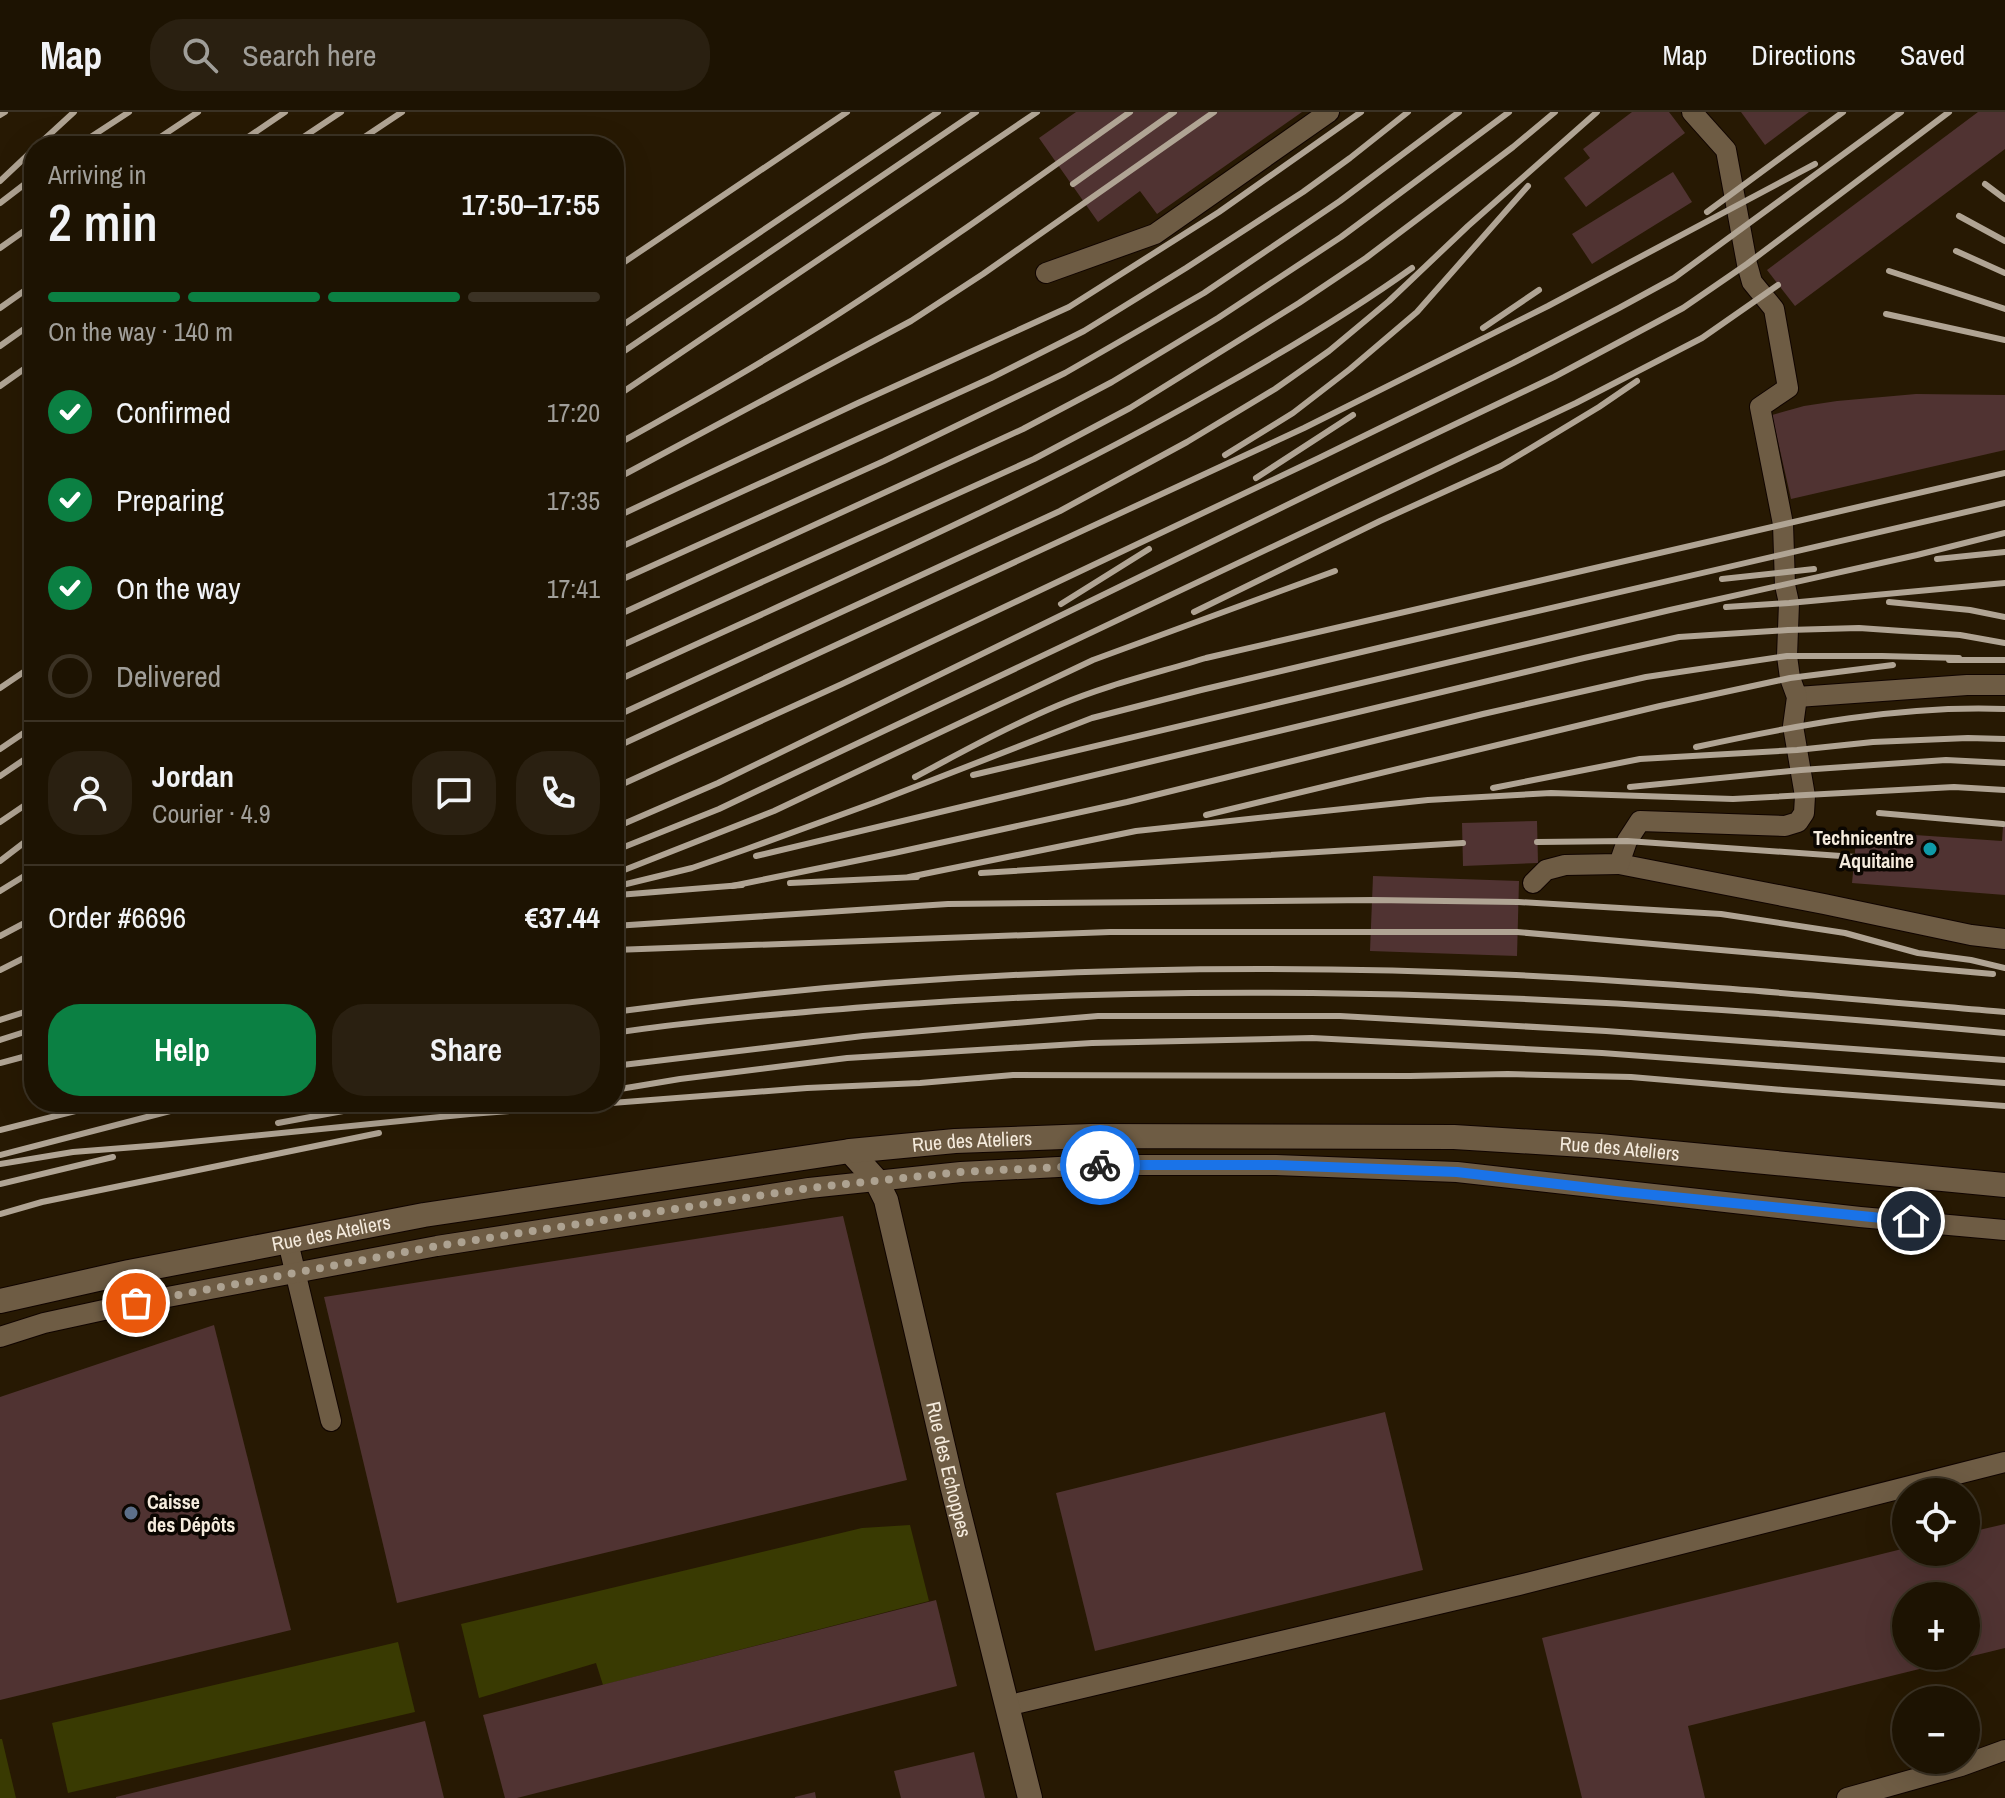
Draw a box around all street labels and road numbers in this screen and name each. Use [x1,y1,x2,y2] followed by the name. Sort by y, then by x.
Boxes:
[911,1124,1033,1158] street label: Rue des Ateliers
[1559,1130,1681,1167] street label: Rue des Ateliers
[269,1208,393,1257] street label: Rue des Ateliers
[920,1399,979,1540] street label: Rue des Echoppes

